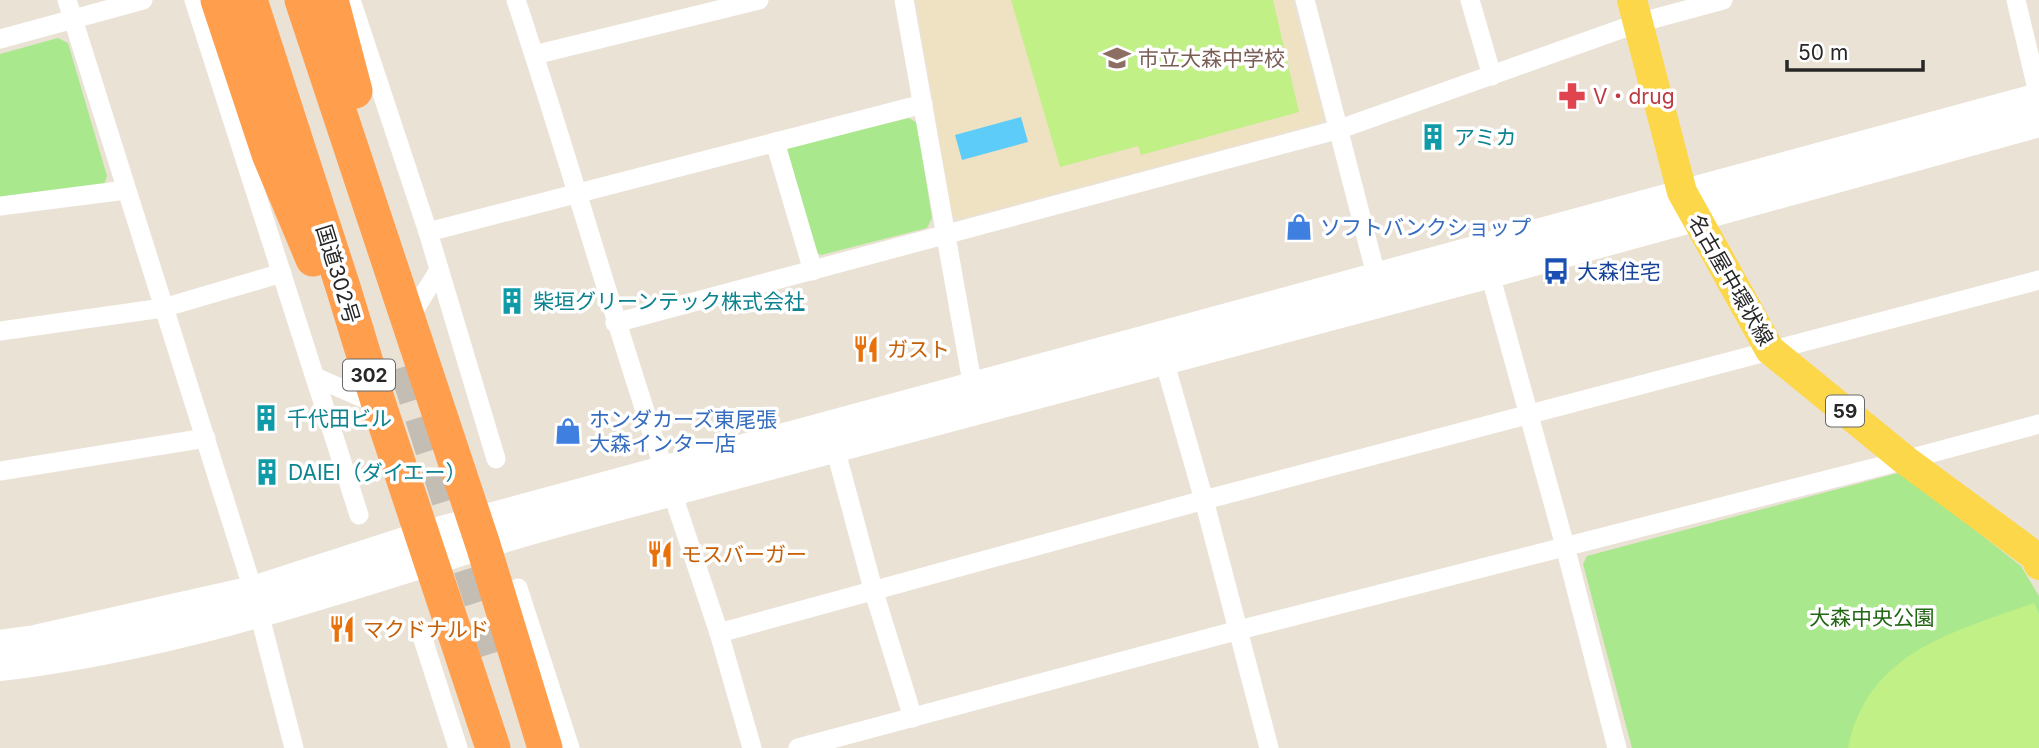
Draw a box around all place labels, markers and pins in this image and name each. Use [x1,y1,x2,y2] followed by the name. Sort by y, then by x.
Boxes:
[1102,43,1132,73] school or university icon: 市立大森中学校
[1138,46,1285,71] place label: 市立大森中学校
[1557,81,1587,111] pharmacy icon: V・drug
[1593,84,1675,109] place label: V・drug
[1418,122,1448,152] building icon: アミカ
[1454,125,1517,150] place label: アミカ
[1284,212,1314,242] shop icon: ソフトバンクショップ
[1320,215,1531,240] place label: ソフトバンクショップ
[1541,256,1571,286] bus stop icon: 大森住宅
[1577,259,1661,284] place label: 大森住宅
[497,286,527,316] building icon: 柴垣グリーンテック株式会社
[533,289,805,314] place label: 柴垣グリーンテック株式会社
[851,334,881,364] restaurant icon: ガスト
[887,337,950,362] place label: ガスト
[251,403,281,433] building icon: 千代田ビル
[287,406,392,431] place label: 千代田ビル
[589,407,777,456] place label: ホンダカーズ東尾張 大森インター店
[553,416,583,446] shop icon: ホンダカーズ東尾張 大森インター店
[252,457,282,487] building icon: DAIEI（ダイエー）
[288,460,467,485] place label: DAIEI（ダイエー）
[645,539,675,569] restaurant icon: モスバーガー
[681,542,807,567] place label: モスバーガー
[327,614,357,644] restaurant icon: マクドナルド
[363,617,489,642] place label: マクドナルド

